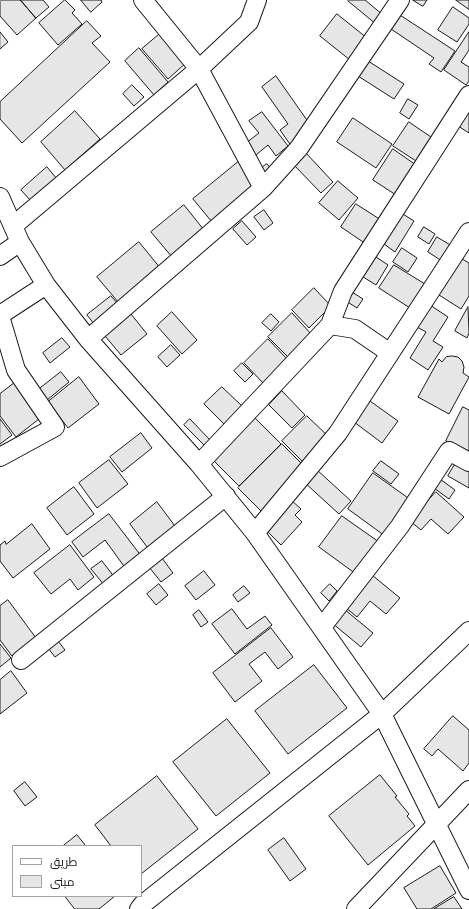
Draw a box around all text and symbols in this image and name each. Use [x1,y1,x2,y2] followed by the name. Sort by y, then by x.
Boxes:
[12,845,142,897] legend
[50,855,77,869] text: طريق
[50,875,75,889] text: مبنى

